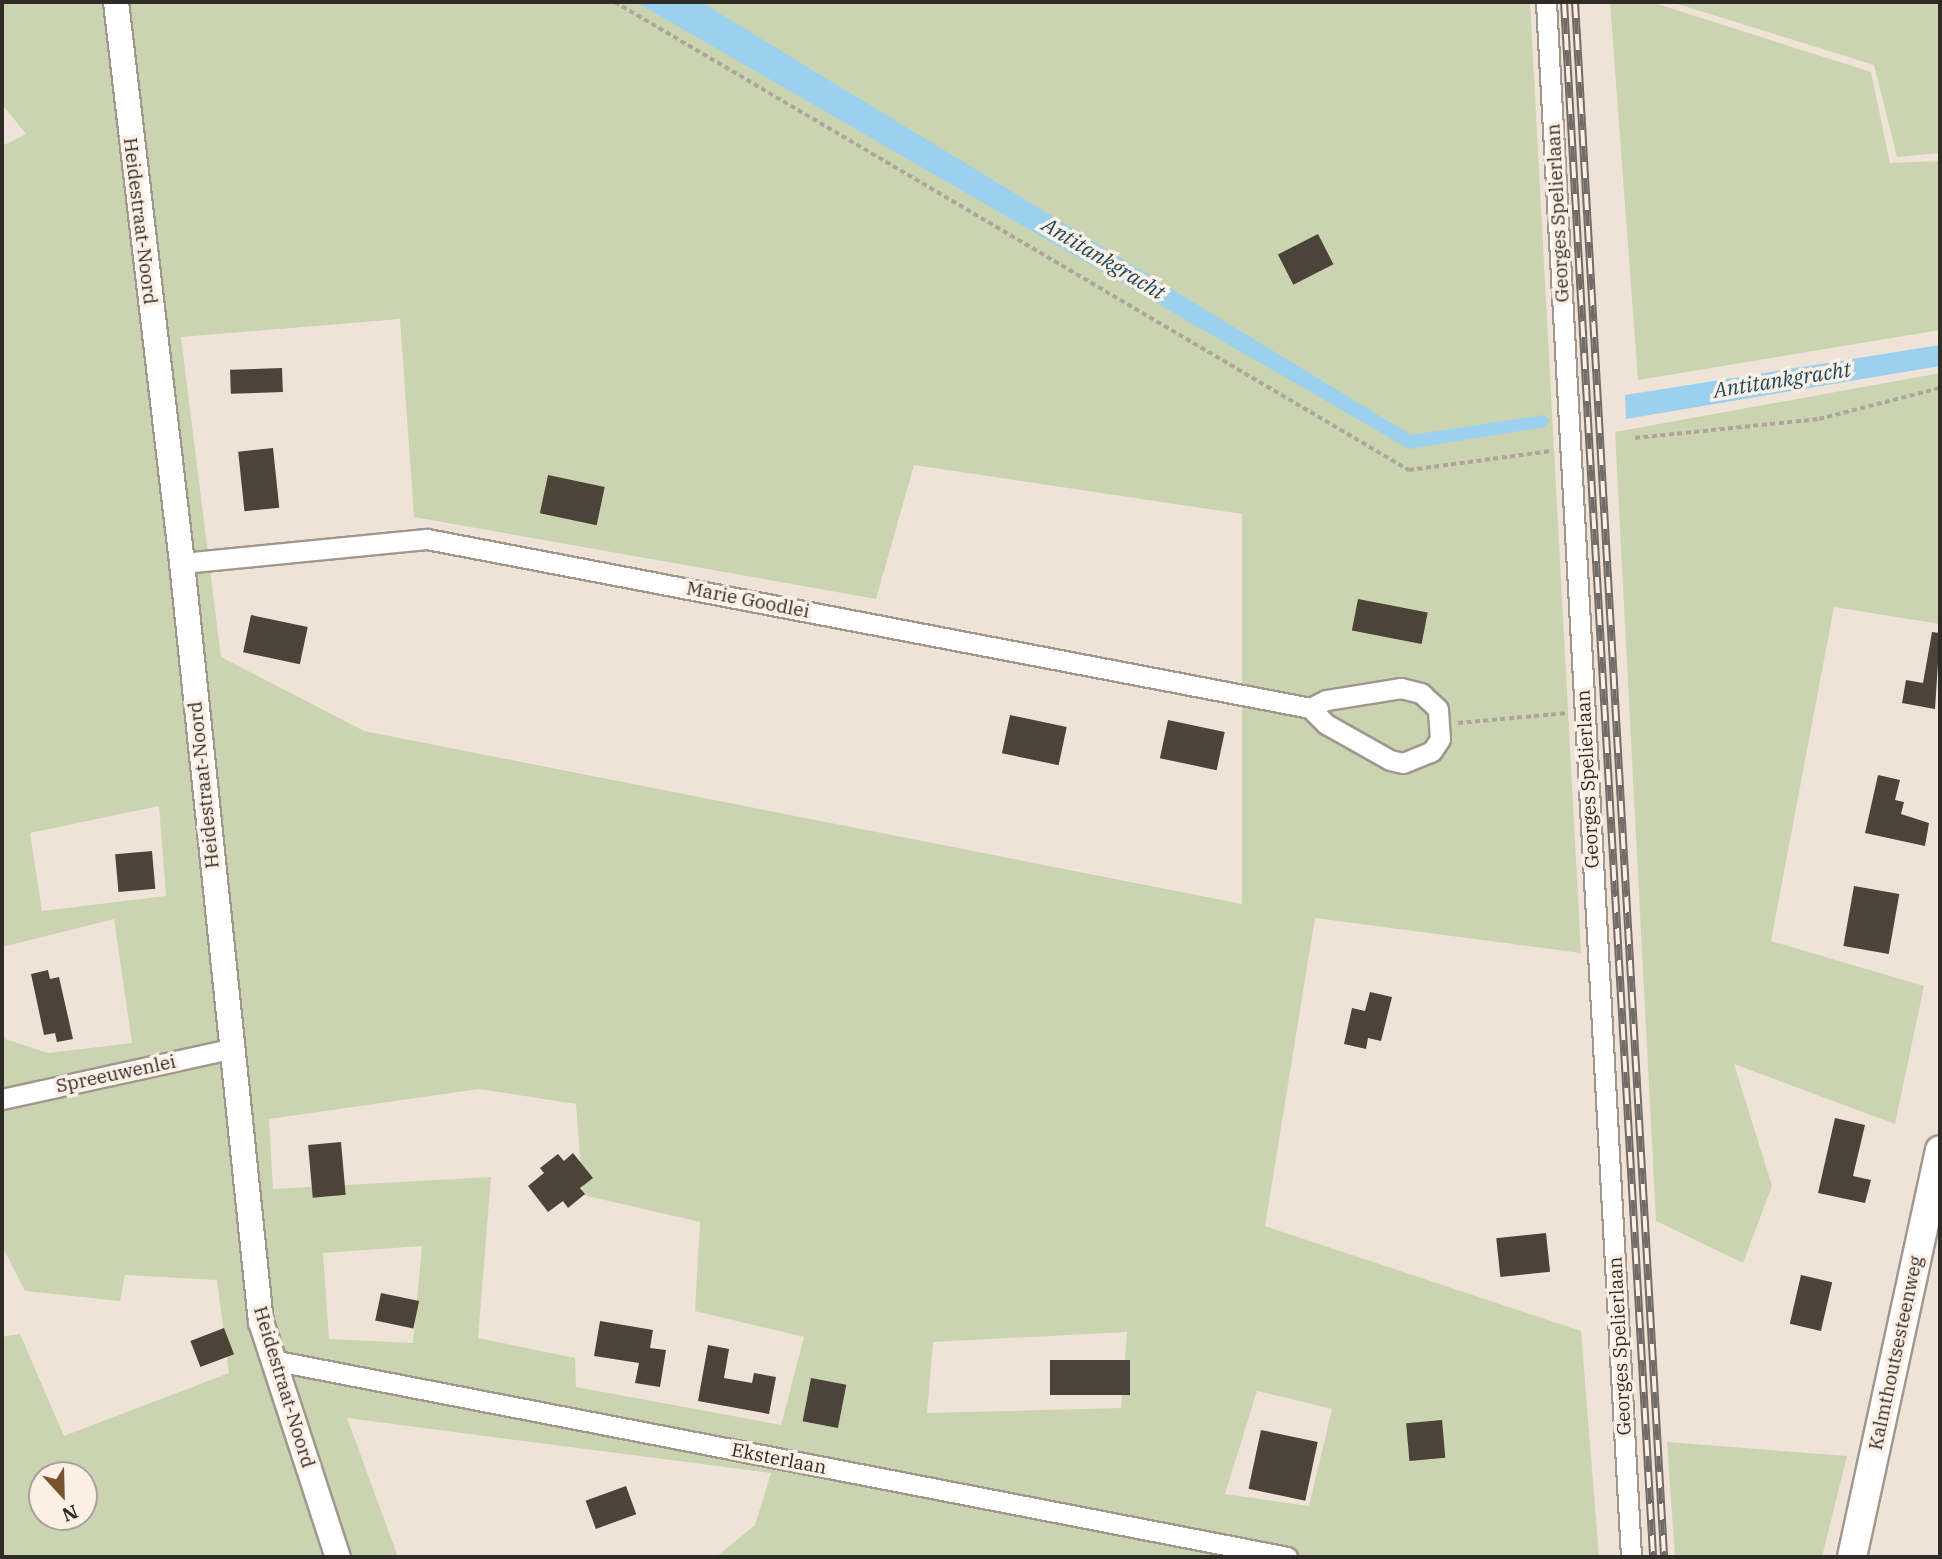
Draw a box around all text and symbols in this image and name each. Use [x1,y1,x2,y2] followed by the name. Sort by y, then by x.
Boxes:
[1542,123,1574,303] street label: Georges Spelierlaan
[118,136,162,306] street label: Heidestraat-Noord
[1038,211,1170,305] water label: Antitankgracht
[1711,356,1853,402] water label: Antitankgracht
[685,577,811,623] street label: Marie Goodlei
[1572,689,1604,869] street label: Georges Spelierlaan
[184,700,224,870] street label: Heidestraat-Noord
[54,1050,178,1098] street label: Spreeuwenlei
[1864,1254,1928,1452] street label: Kalmthoutsesteenweg
[1604,1256,1636,1436] street label: Georges Spelierlaan
[249,1303,319,1471] street label: Heidestraat-Noord
[730,1439,828,1479] street label: Eksterlaan
[28,1461,98,1531] north arrow
[59,1500,82,1528] text: N

